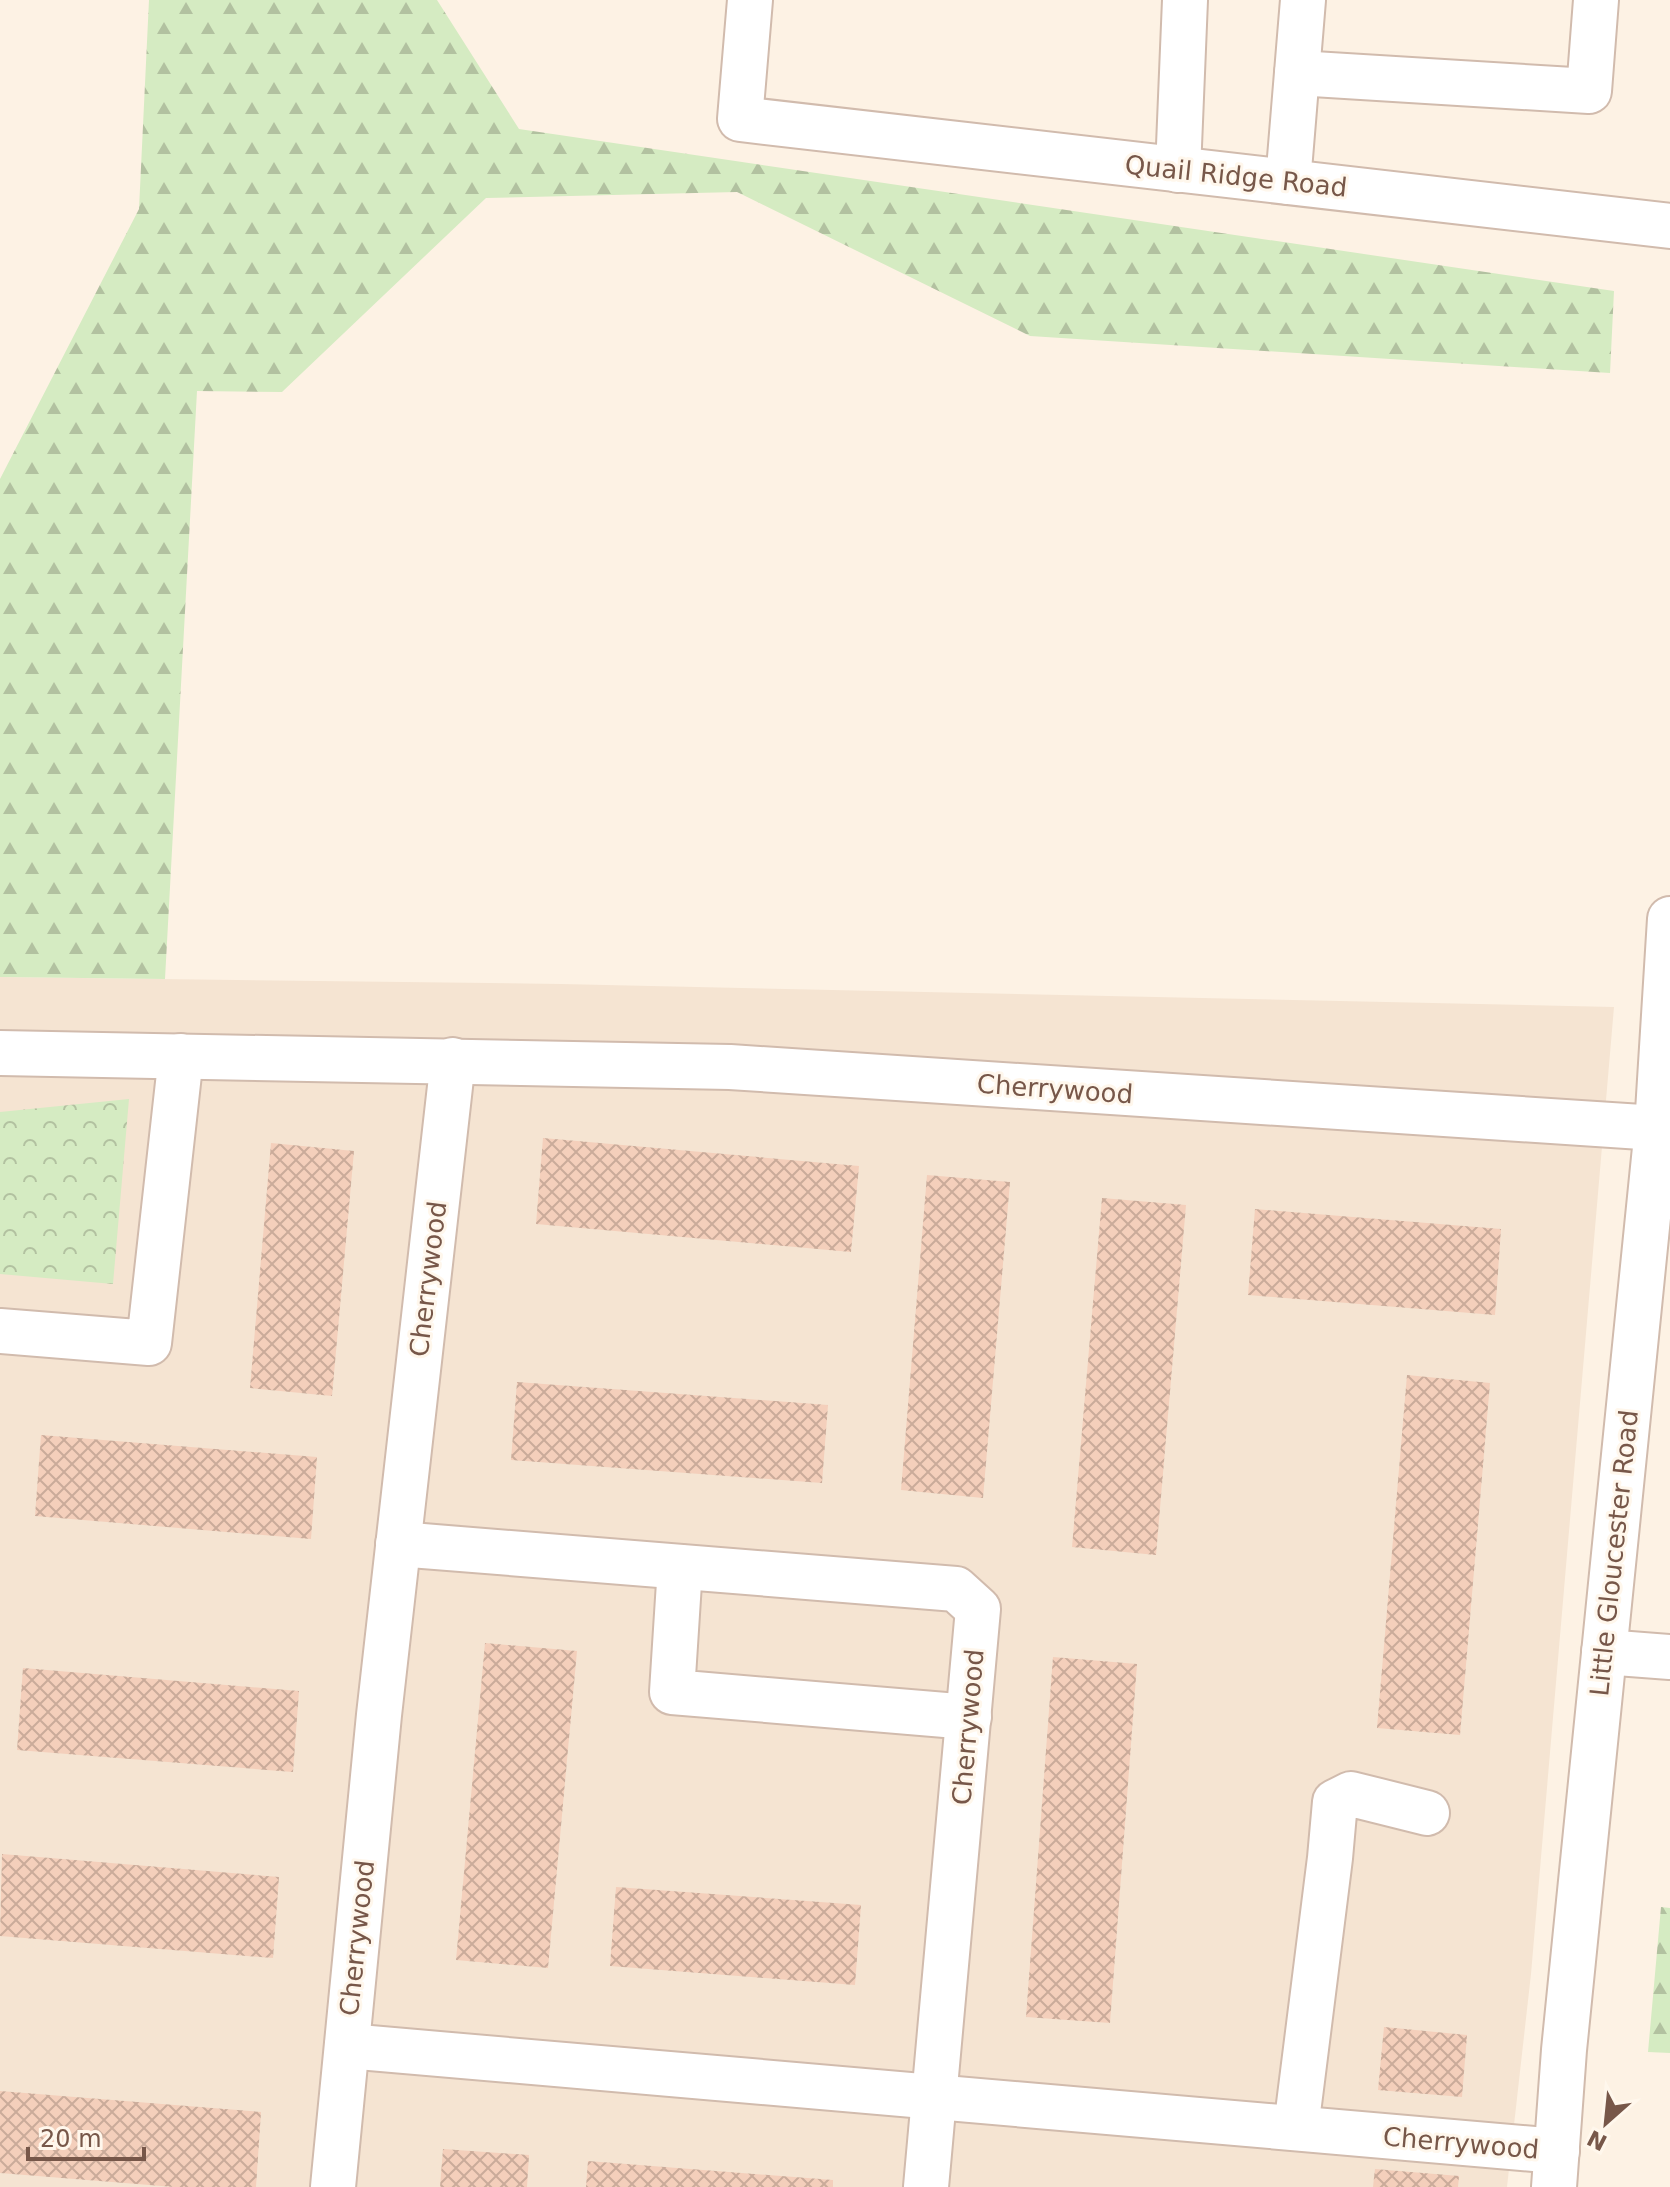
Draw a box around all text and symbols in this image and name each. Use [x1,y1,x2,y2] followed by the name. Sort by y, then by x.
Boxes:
[1123,149,1349,203] street label: Quail Ridge Road
[976,1069,1134,1109] street label: Cherrywood
[404,1199,452,1359] street label: Cherrywood
[1584,1408,1644,1698] street label: Little Gloucester Road
[946,1648,990,1806] street label: Cherrywood
[334,1859,380,2017] street label: Cherrywood
[1566,2083,1646,2163] north arrow
[28,2111,144,2161] scale bar
[1382,2121,1540,2165] street label: Cherrywood
[40,2125,102,2153] text: 20 m
[1583,2125,1611,2156] text: N

